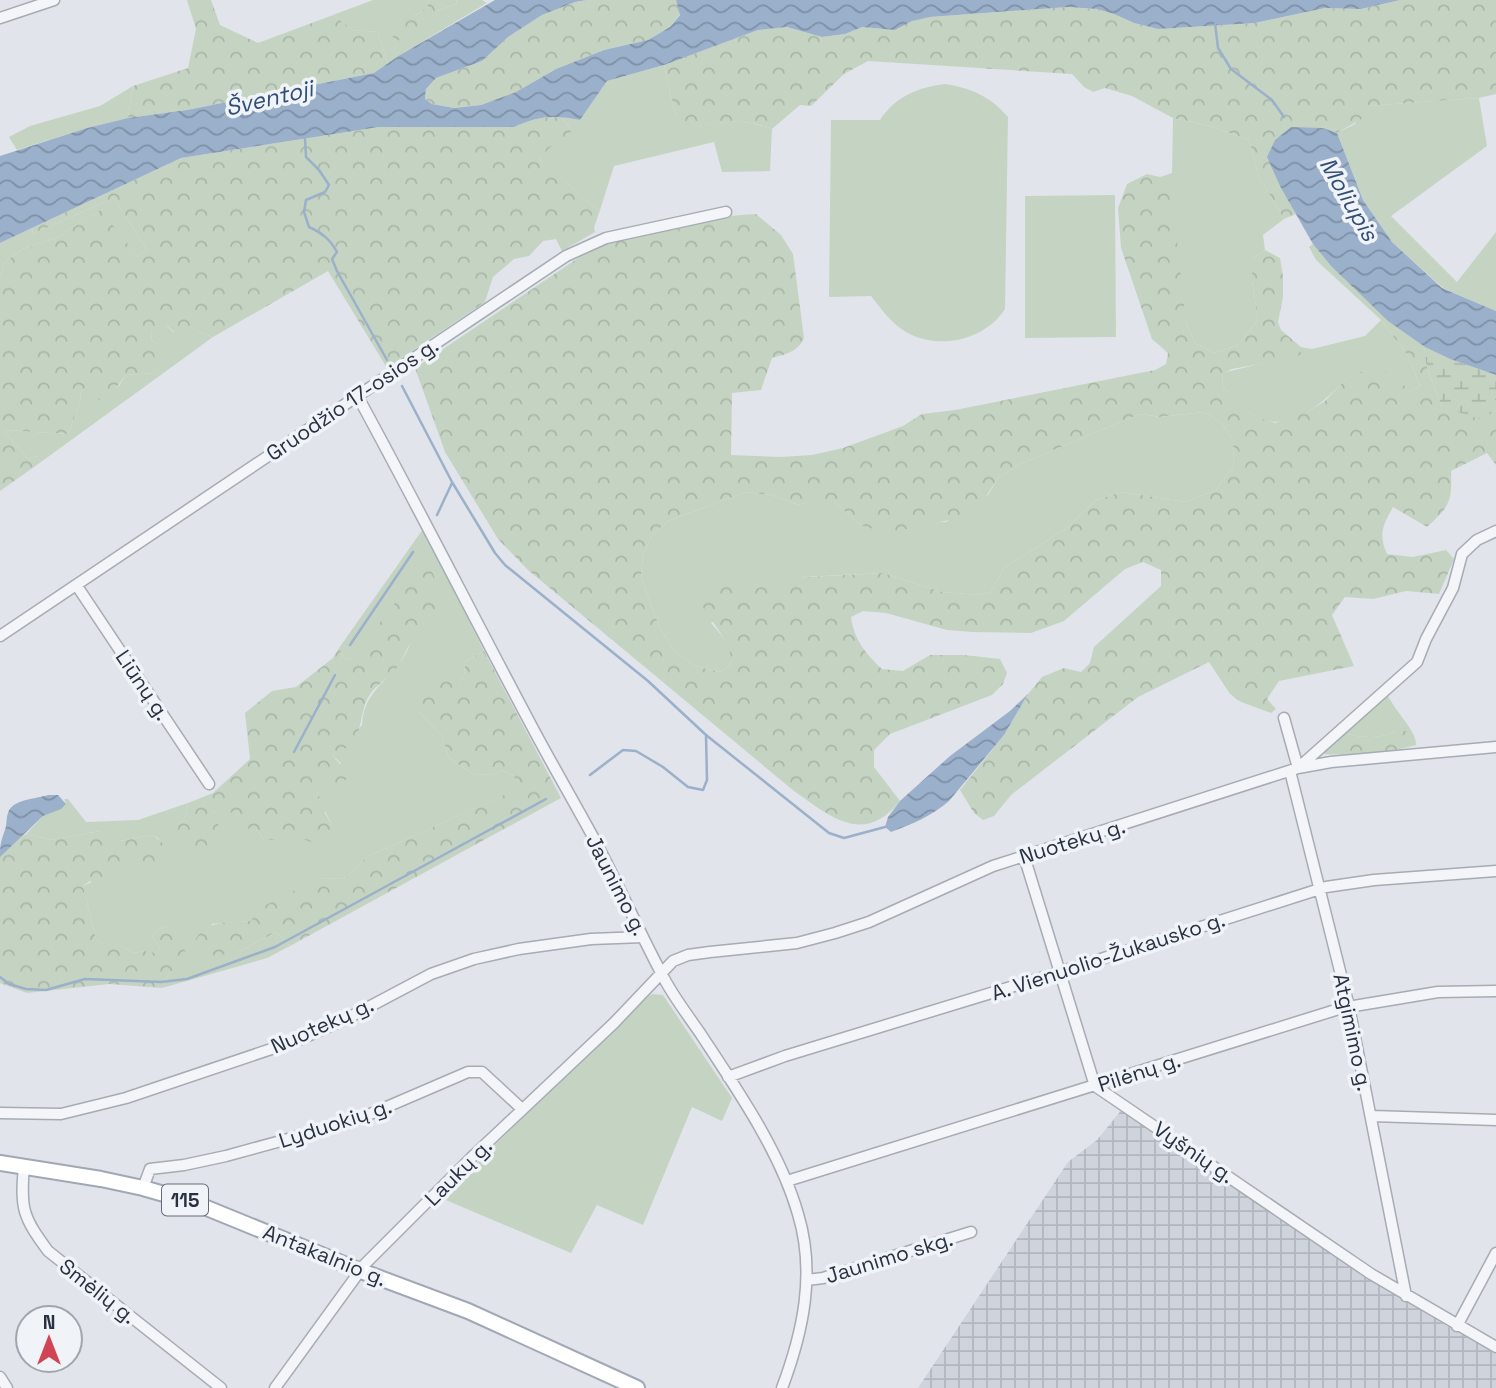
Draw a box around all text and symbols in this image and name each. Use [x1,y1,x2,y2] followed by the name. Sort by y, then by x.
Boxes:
[222,73,318,123] water label: Šventoji
[1313,152,1385,247] water label: Moliupis
[261,331,443,467] street label: Gruodžio 17-osios g.
[110,645,176,725] street label: Liūnų g.
[1016,812,1128,870] street label: Nuotekų g.
[580,830,654,940] street label: Jaunimo g.
[988,905,1228,1007] street label: A. Vienuolio-Žukausko g.
[1327,971,1379,1093] street label: Atgimimo g.
[267,990,377,1060] street label: Nuotekų g.
[1094,1046,1184,1098] street label: Pilėnų g.
[275,1092,395,1154] street label: Lyduokių g.
[1148,1115,1240,1189] street label: Vyšnių g.
[419,1133,497,1211] street label: Laukų g.
[162,1184,208,1216] road number: 115
[259,1218,391,1292] street label: Antakalnio g.
[822,1225,956,1289] street label: Jaunimo skg.
[54,1252,142,1330] street label: Smėlių g.
[14,1304,84,1374] north arrow
[43,1310,55,1335] text: N

